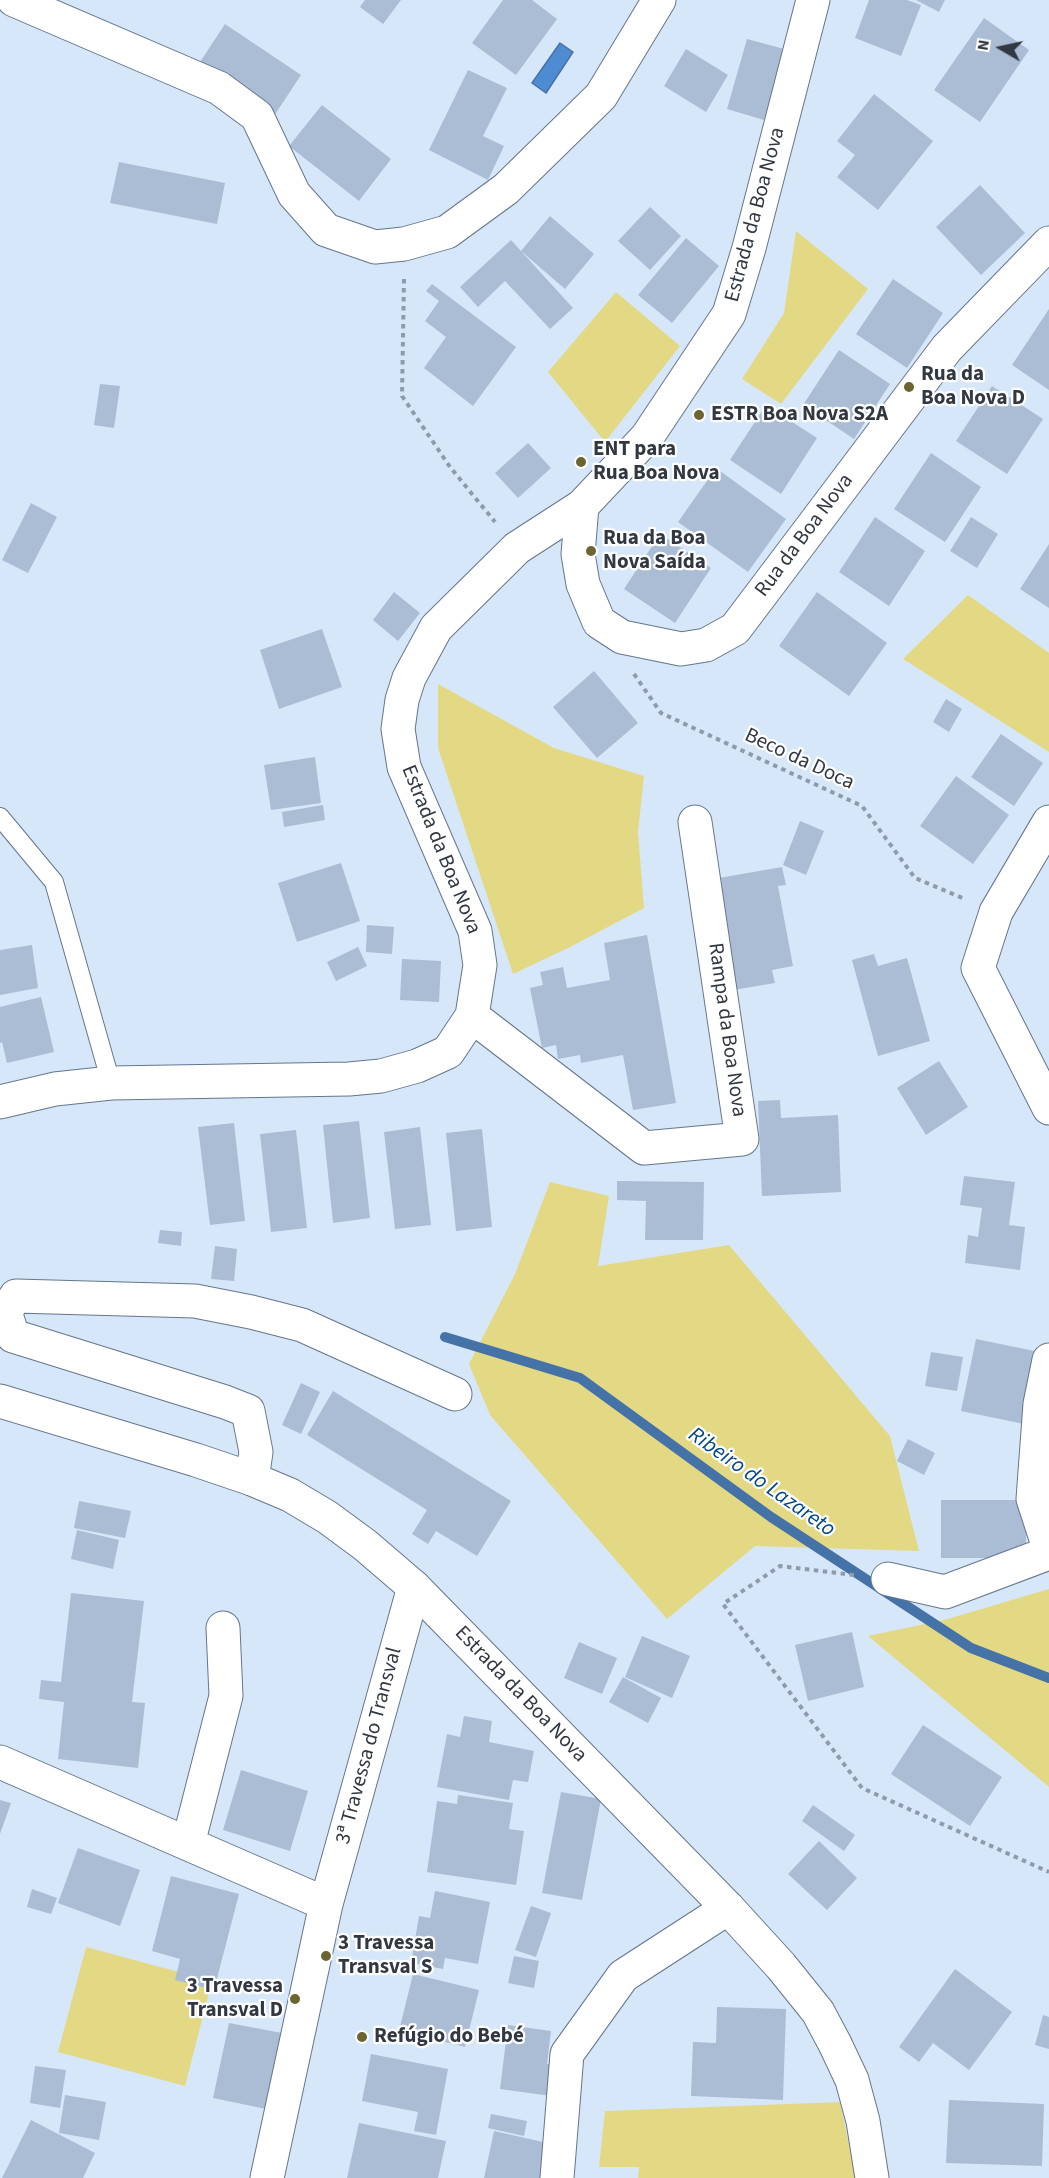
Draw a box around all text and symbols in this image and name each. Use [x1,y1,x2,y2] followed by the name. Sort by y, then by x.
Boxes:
[971,18,1031,78] north arrow
[972,38,995,52] text: N
[721,125,791,305] street label: Estrada da Boa Nova
[921,362,1025,412] place label: Rua da Boa Nova D
[902,380,916,394] marker: Rua da Boa Nova D
[711,402,888,428] place label: ESTR Boa Nova S2A
[692,408,706,422] marker: ESTR Boa Nova S2A
[593,437,720,487] place label: ENT para Rua Boa Nova
[574,455,588,469] marker: ENT para Rua Boa Nova
[750,469,860,603] street label: Rua da Boa Nova
[603,526,706,576] place label: Rua da Boa Nova Saída
[584,544,598,558] marker: Rua da Boa Nova Saída
[740,724,858,796] street label: Beco da Doca
[395,762,485,938] street label: Estrada da Boa Nova
[701,941,751,1119] street label: Rampa da Boa Nova
[682,1422,840,1544] water label: Ribeiro do Lazareto
[448,1622,592,1768] street label: Estrada da Boa Nova
[332,1645,408,1847] street label: 3ª Travessa do Transval
[338,1931,434,1981] place label: 3 Travessa Transval S
[319,1949,333,1963] marker: 3 Travessa Transval S
[187,1974,283,2024] place label: 3 Travessa Transval D
[288,1992,302,2006] marker: 3 Travessa Transval D
[374,2024,524,2050] place label: Refúgio do Bebé
[355,2030,369,2044] marker: Refúgio do Bebé

